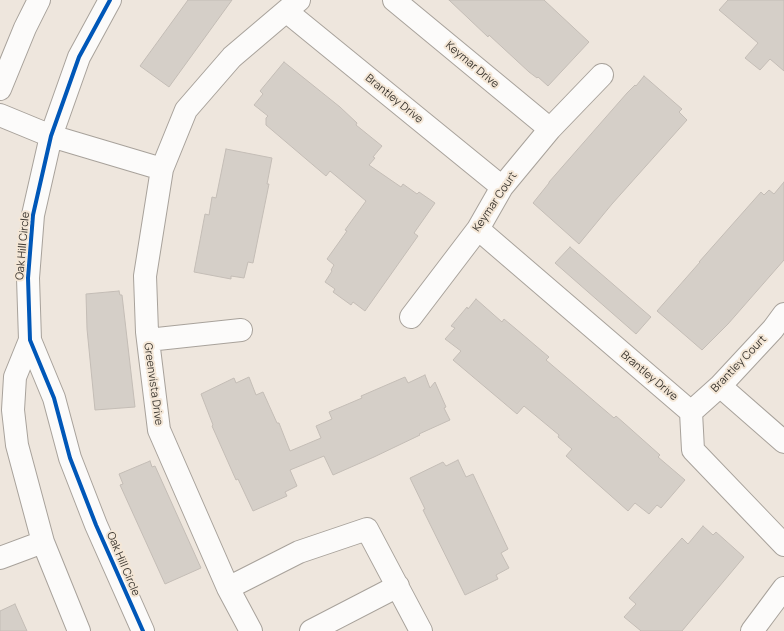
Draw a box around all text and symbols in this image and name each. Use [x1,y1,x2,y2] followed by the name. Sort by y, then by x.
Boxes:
[443,39,501,91] street label: Keymar Drive
[363,72,425,126] street label: Brantley Drive
[470,170,520,234] street label: Keymar Court
[13,211,33,281] street label: Oak Hill Circle
[709,333,769,395] street label: Brantley Court
[141,342,165,426] street label: Greenvista Drive
[618,348,680,404] street label: Brantley Drive
[104,530,142,598] street label: Oak Hill Circle

